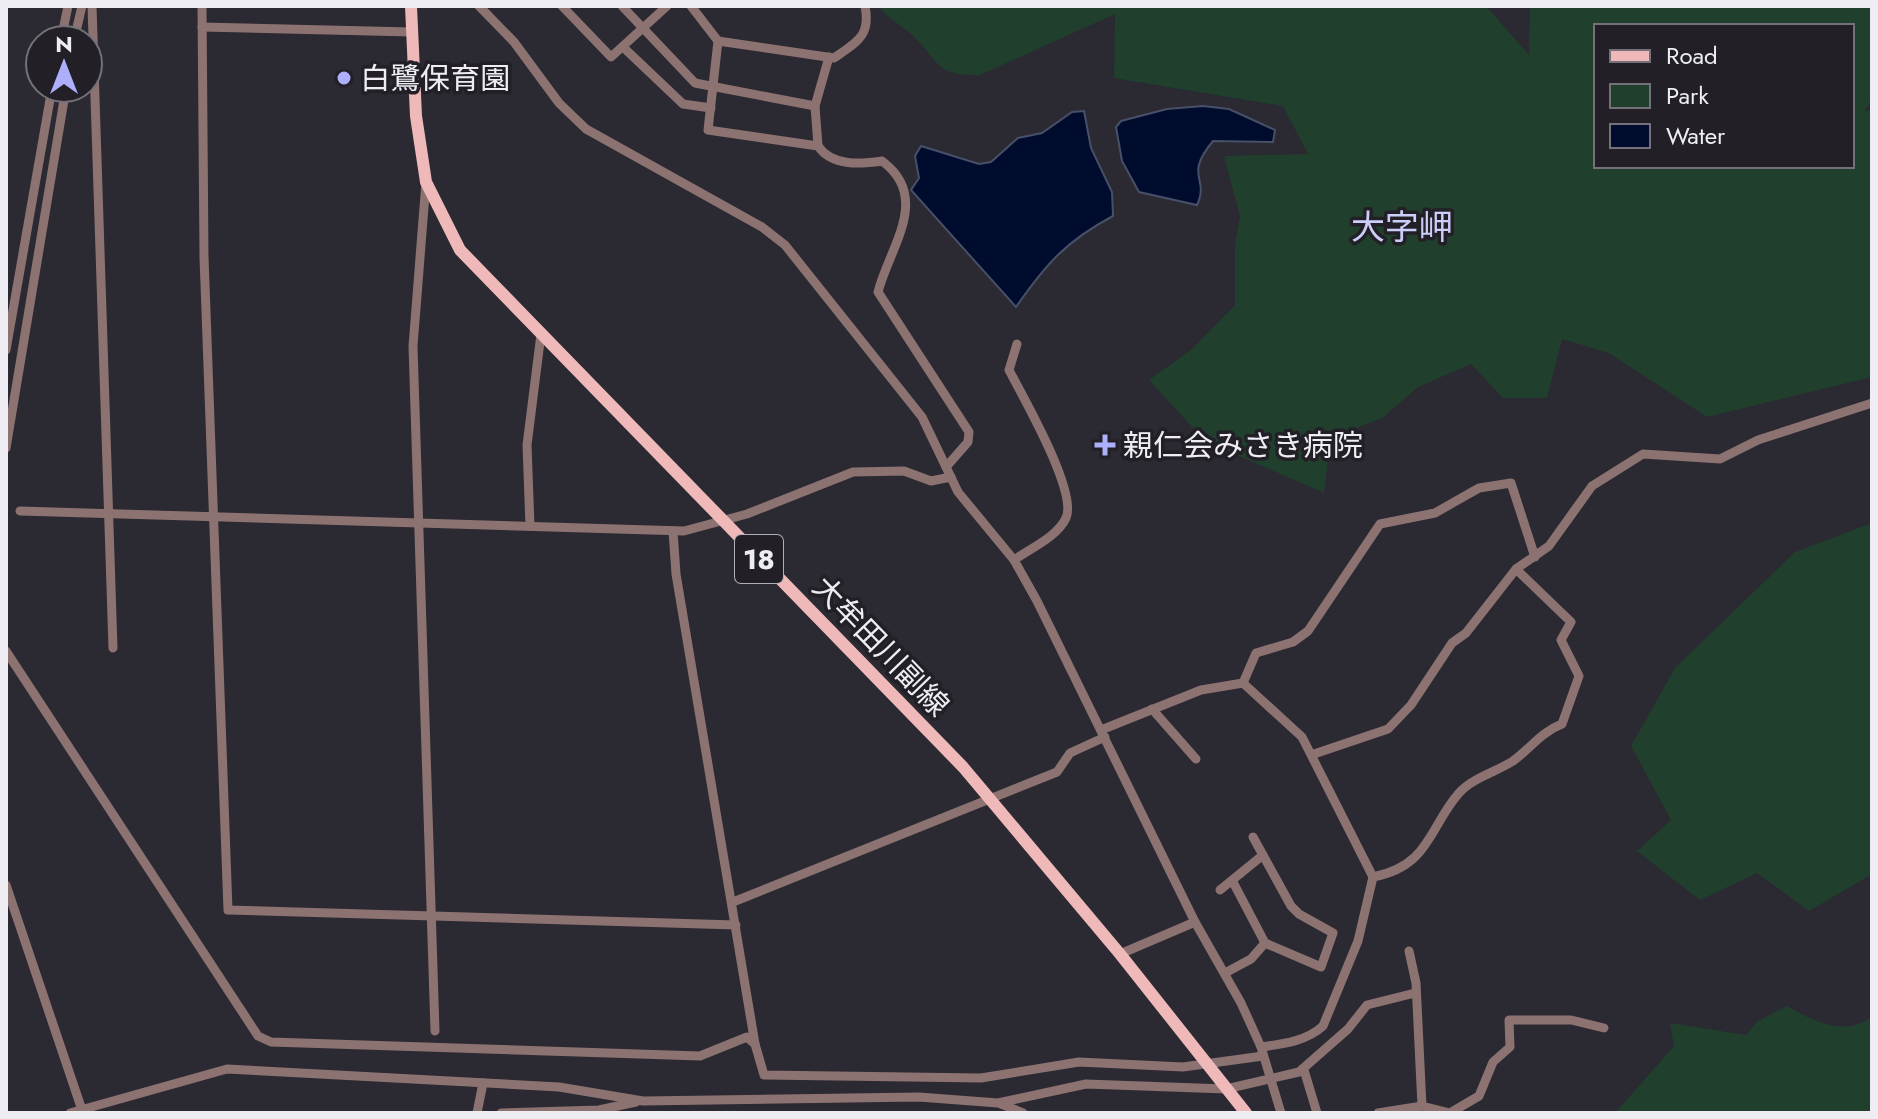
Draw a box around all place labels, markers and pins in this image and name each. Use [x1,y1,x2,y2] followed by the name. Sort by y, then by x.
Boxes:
[360,57,510,100] place label: 白鷺保育園
[335,69,353,87] marker: 白鷺保育園
[1123,424,1363,467] place label: 親仁会みさき病院
[1094,434,1116,456] marker: 親仁会みさき病院

